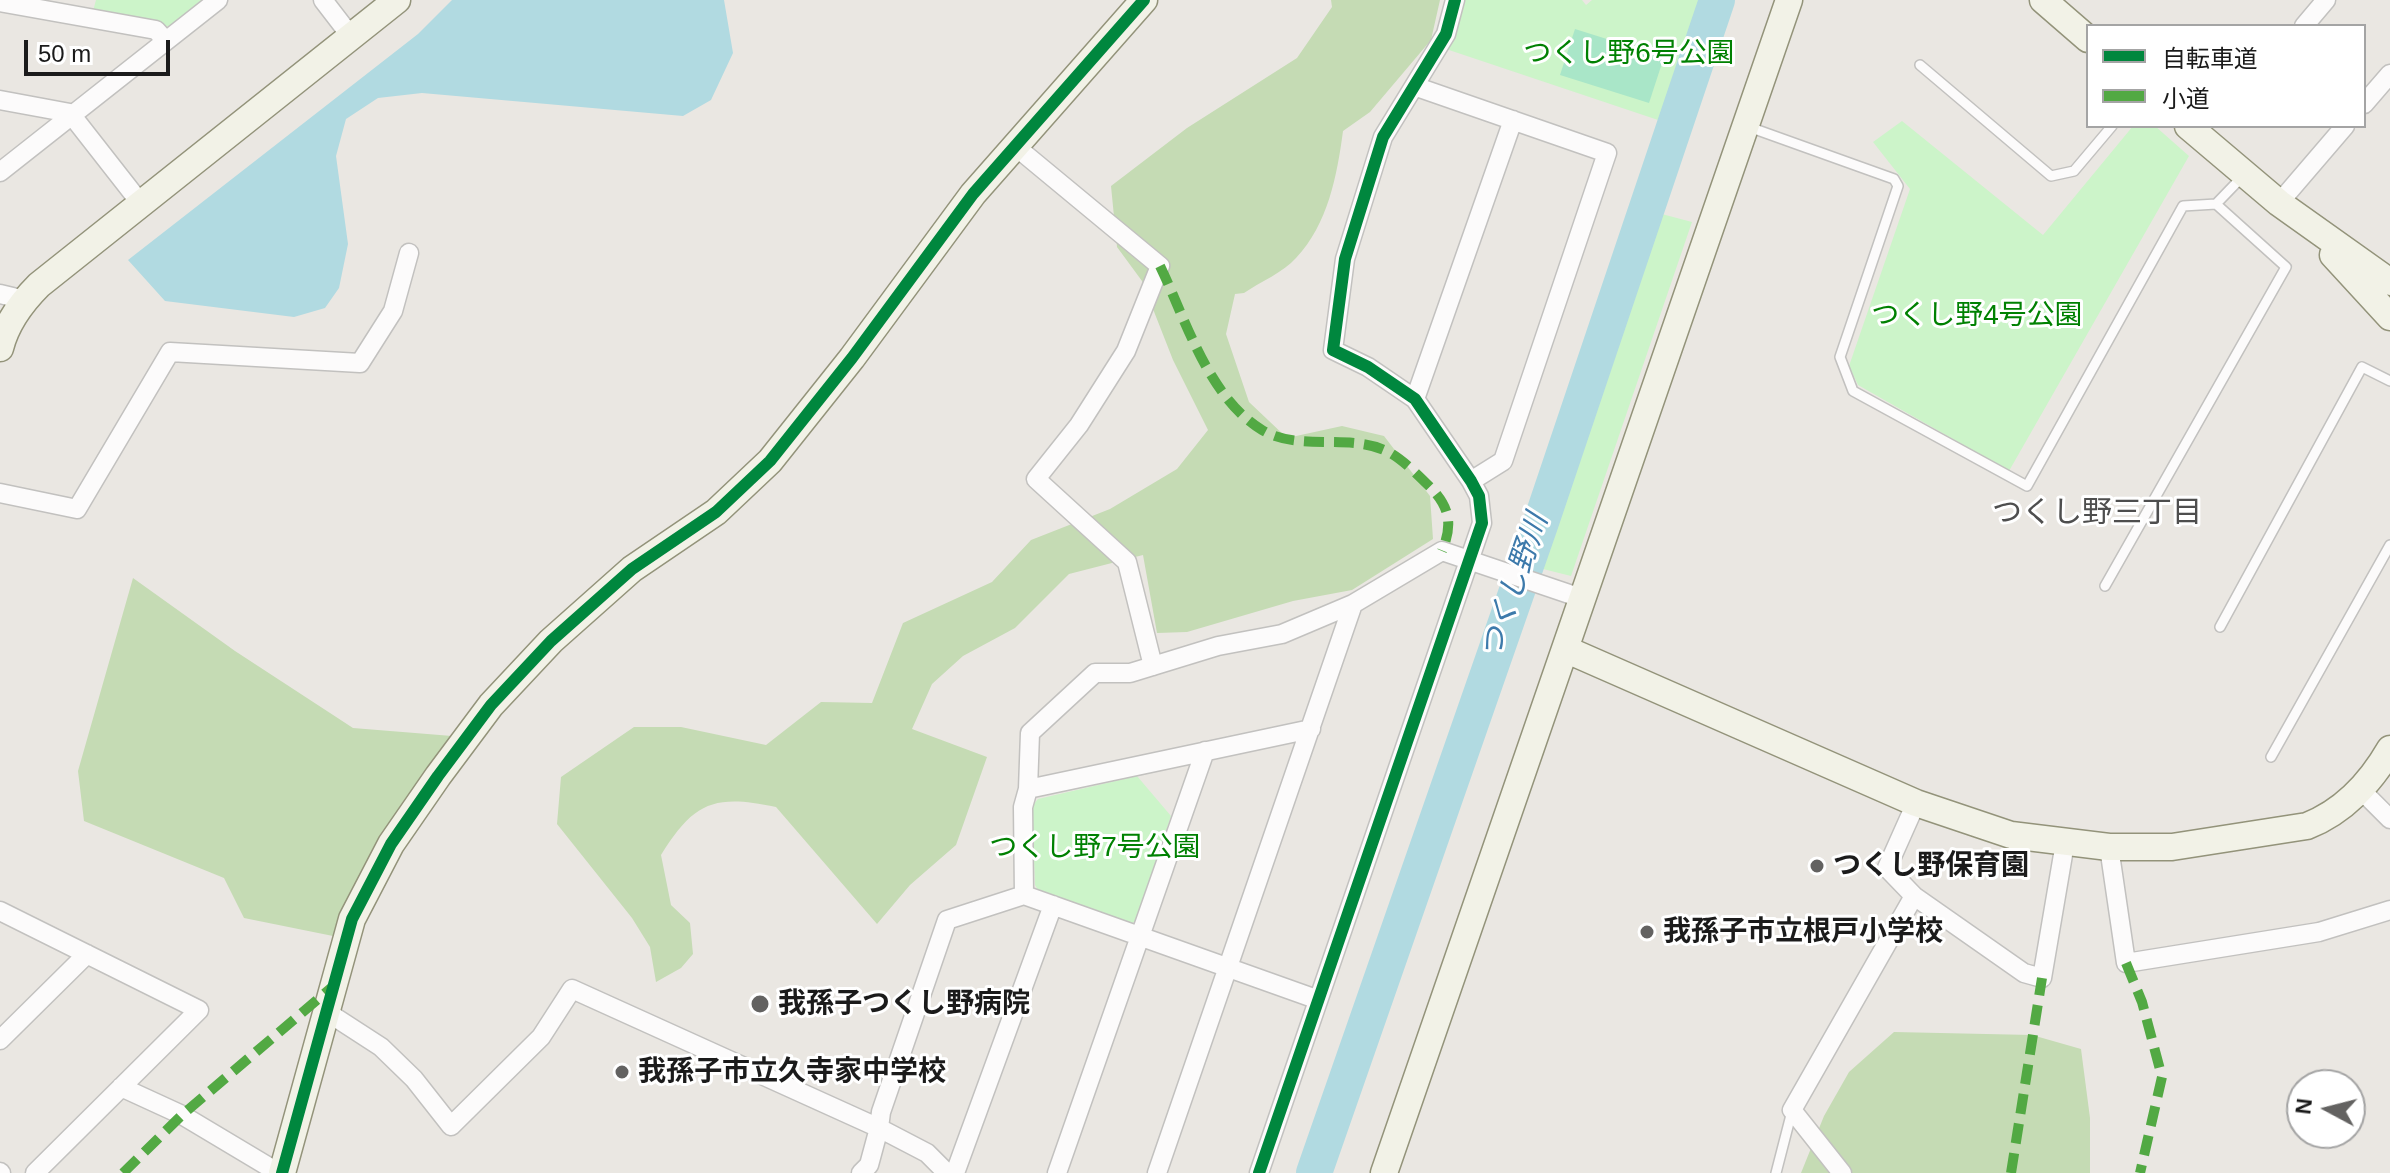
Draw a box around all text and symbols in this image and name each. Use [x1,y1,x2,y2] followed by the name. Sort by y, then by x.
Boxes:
[28,24,174,74] scale bar
[2086,24,2366,128] legend
[1523,37,1735,71] park label: つくし野6号公園
[38,40,91,67] text: 50 m
[2162,45,2258,72] text: 自転車道
[2162,85,2210,112] text: 小道
[1871,299,2083,333] park label: つくし野4号公園
[1992,496,2202,532] district label: つくし野三丁目
[1474,509,1556,663] water label: つくし野川
[989,831,1201,865] park label: つくし野7号公園
[1833,849,2029,883] place label: つくし野保育園
[1808,857,1826,875] marker: つくし野保育園
[1663,915,1943,949] place label: 我孫子市立根戸小学校
[1638,923,1656,941] marker: 我孫子市立根戸小学校
[778,987,1030,1021] place label: 我孫子つくし野病院
[749,993,771,1015] marker: 我孫子つくし野病院
[638,1055,946,1089] place label: 我孫子市立久寺家中学校
[613,1063,631,1081] marker: 我孫子市立久寺家中学校
[2286,1069,2366,1149] north arrow
[2290,1097,2317,1116] text: N

